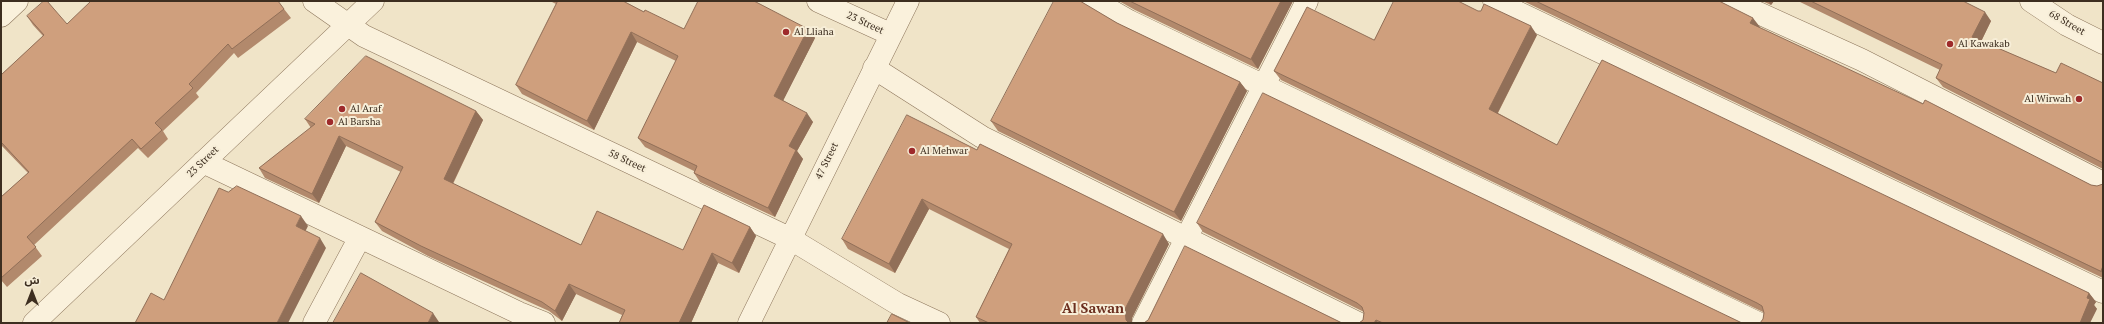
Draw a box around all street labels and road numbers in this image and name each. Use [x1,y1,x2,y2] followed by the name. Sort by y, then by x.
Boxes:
[2047,8,2087,38] street label: 68 Street
[844,9,886,37] street label: 23 Street
[813,140,841,182] street label: 47 Street
[185,144,221,180] street label: 23 Street
[606,147,648,175] street label: 58 Street

